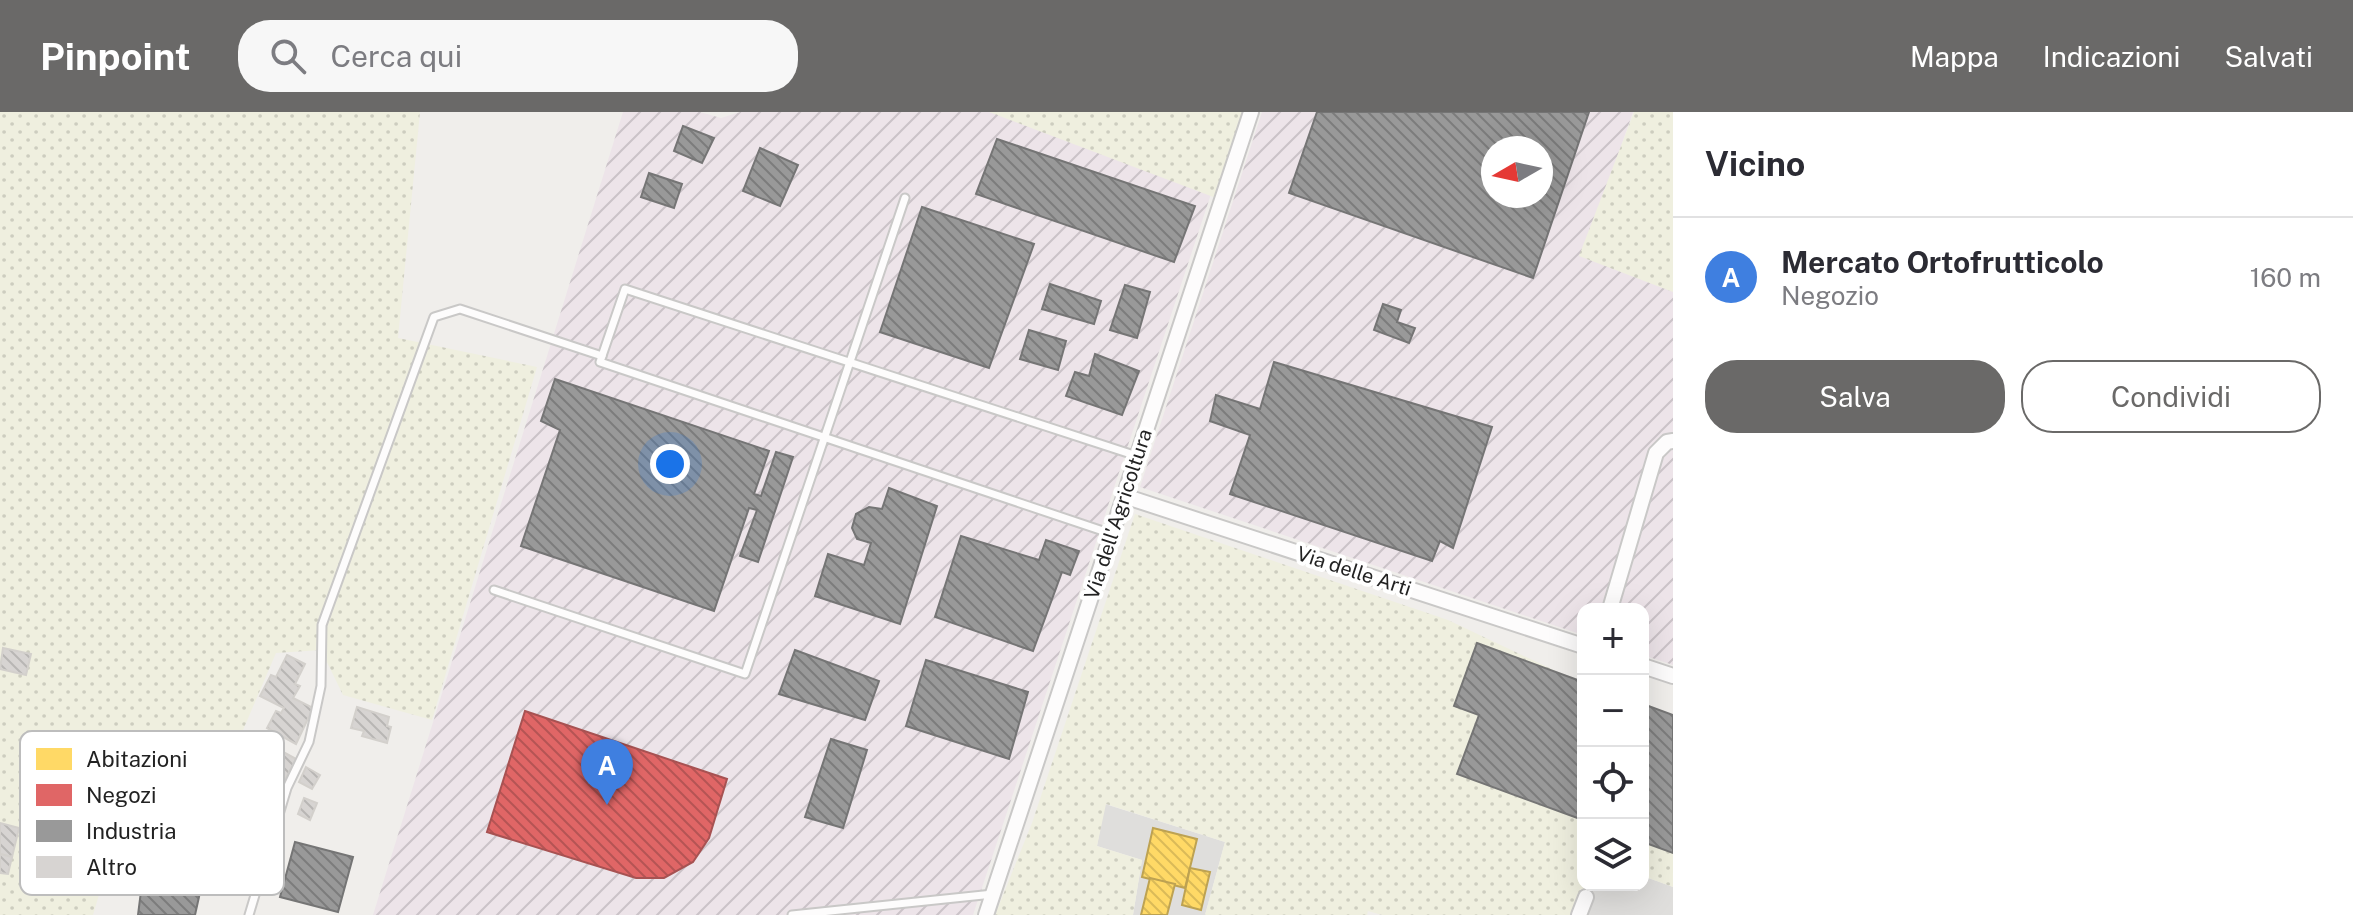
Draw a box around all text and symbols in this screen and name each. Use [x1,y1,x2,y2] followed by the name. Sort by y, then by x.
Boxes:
[238,20,798,92] search box
[40,34,190,79] text: Pinpoint
[266,34,310,78] icon: search
[330,38,462,74] text: Cerca qui
[1910,40,1999,73] text: Mappa
[2043,40,2180,73] text: Indicazioni
[2224,40,2313,73] text: Salvati
[1481,136,1553,208] north arrow
[1705,144,1805,184] text: Vicino
[1781,244,2104,280] text: Mercato Ortofrutticolo
[1722,262,1740,293] text: A
[2250,262,2321,293] text: 160 m
[1781,280,1879,311] text: Negozio
[1705,360,2005,433] button: Salva
[2021,360,2321,433] button: Condividi
[1079,426,1157,602] street label: Via dell'Agricoltura
[650,444,690,484] your location
[1294,541,1414,601] street label: Via delle Arti
[1577,603,1649,891] map controls
[1577,603,1649,675] button: +
[1577,675,1649,747] button: −
[20,731,284,895] legend
[581,739,633,805] pin: A
[86,746,187,772] text: Abitazioni
[1577,747,1649,819] button: locate
[86,782,156,808] text: Negozi
[86,818,176,844] text: Industria
[1577,819,1649,891] button: layers
[86,854,137,880] text: Altro

